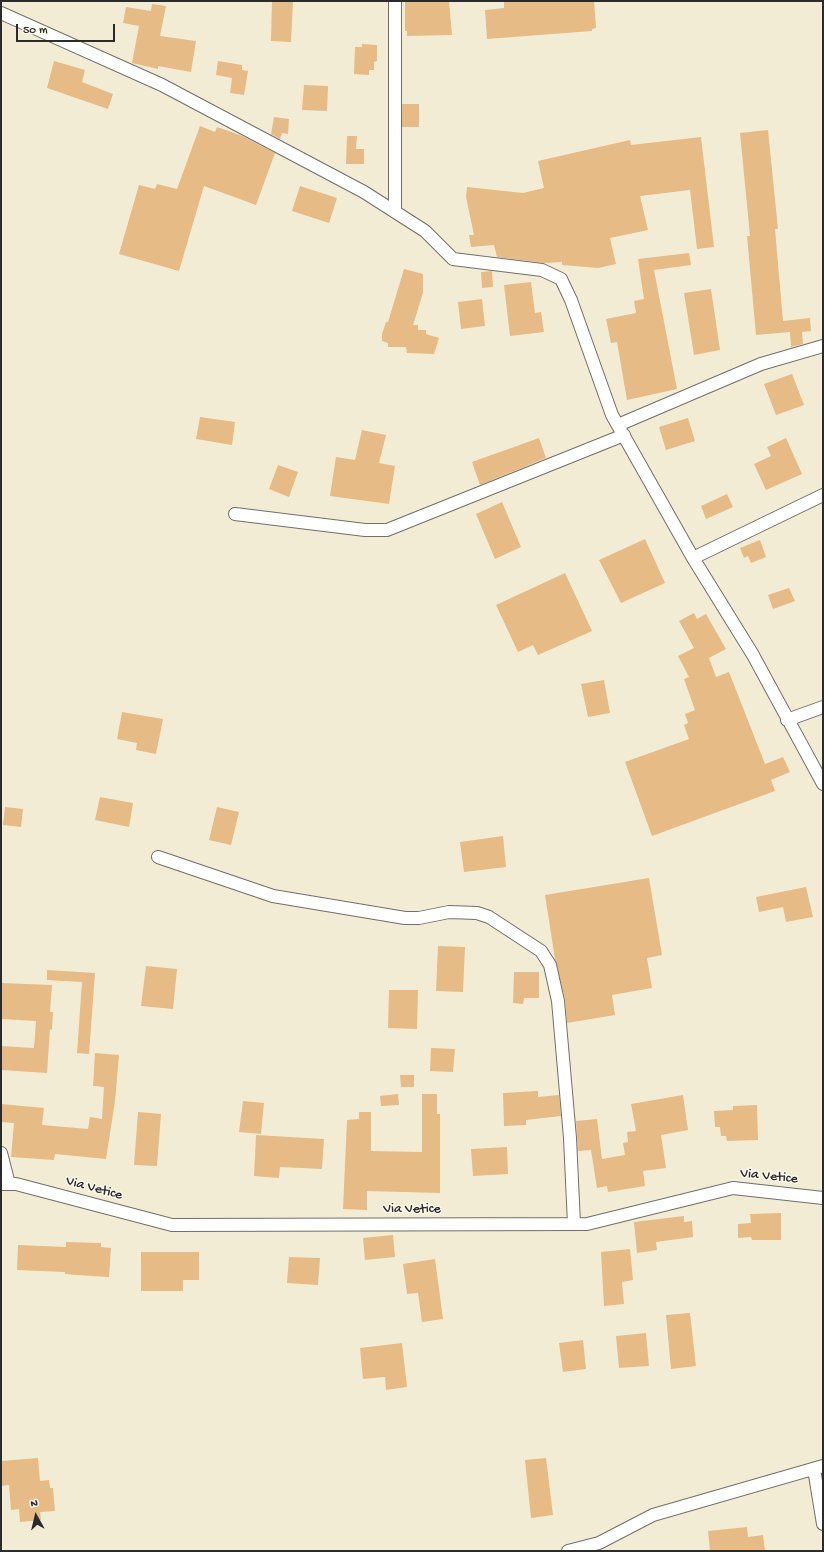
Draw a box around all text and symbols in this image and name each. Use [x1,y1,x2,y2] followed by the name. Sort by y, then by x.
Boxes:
[18,16,117,42] scale bar
[23,24,48,38] text: 50 m
[739,1166,799,1188] street label: Via Vetice
[64,1173,124,1205] street label: Via Vetice
[383,1202,441,1218] street label: Via Vetice
[16,1496,56,1536] north arrow
[30,1498,39,1511] text: N

